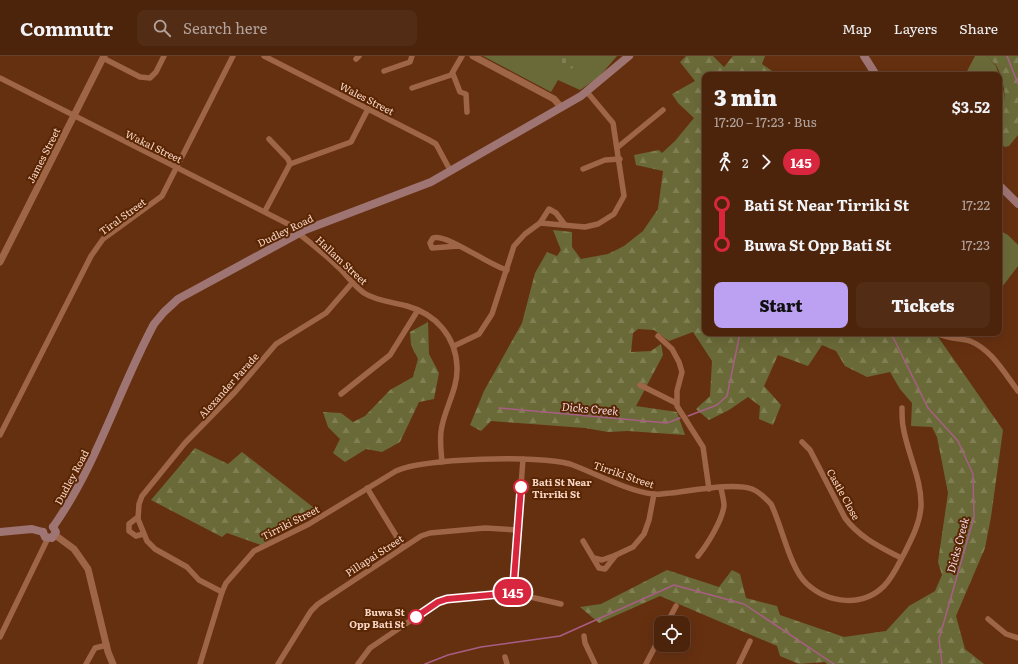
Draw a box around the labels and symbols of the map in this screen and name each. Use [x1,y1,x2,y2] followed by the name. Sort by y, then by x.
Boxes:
[337,78,397,118] street label: Wales Street
[23,125,63,185] street label: James Street
[123,126,185,166] street label: Wakal Street
[95,194,149,238] street label: Tiral Street
[255,210,315,250] street label: Dudley Road
[313,232,371,288] street label: Hallam Street
[194,349,262,421] street label: Alexander Parade
[561,398,619,418] water label: Dicks Creek
[50,447,92,507] street label: Dudley Road
[592,457,656,491] street label: Tirriki Street
[824,466,864,522] street label: Castle Close
[532,474,592,501] place label: Bati St Near Tirriki St
[513,479,529,495] marker: Bati St Near Tirriki St
[258,501,322,543] street label: Tirriki Street
[942,515,972,575] water label: Dicks Creek
[342,531,406,579] street label: Pillapai Street
[490,579,536,605] line badge: 145
[349,604,406,631] place label: Buwa St Opp Bati St
[408,609,424,625] marker: Buwa St Opp Bati St

